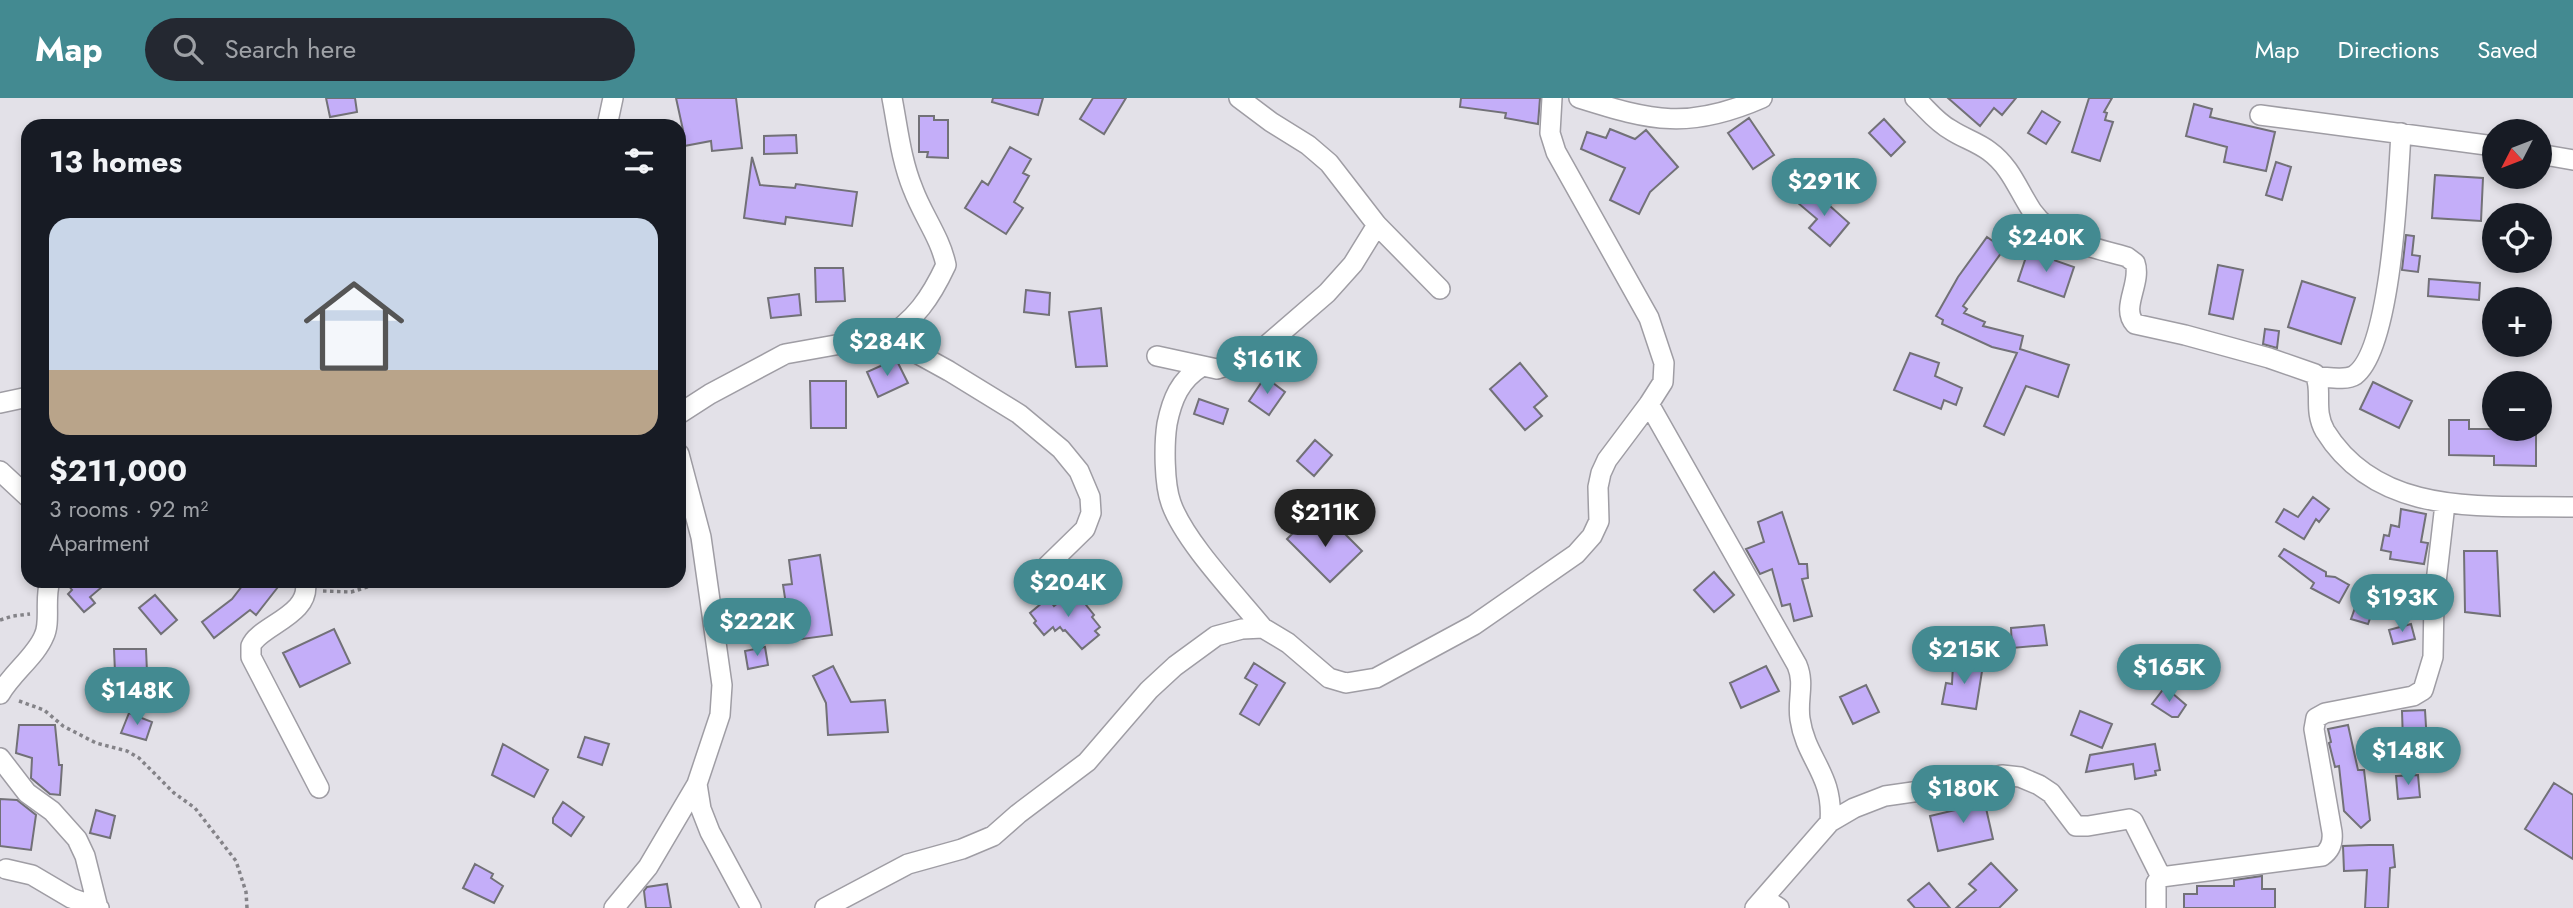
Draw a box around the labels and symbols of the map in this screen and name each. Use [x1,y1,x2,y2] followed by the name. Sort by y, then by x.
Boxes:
[2482,119,2552,189] north arrow
[1775,158,1873,218] pin: $291K
[1997,214,2095,274] pin: $240K
[838,318,936,378] pin: $284K
[1218,336,1316,396] pin: $161K
[1276,490,1374,549] pin: $211K
[1019,560,1117,619] pin: $204K
[2353,574,2451,634] pin: $193K
[708,598,806,658] pin: $222K
[1915,626,2013,686] pin: $215K
[2120,644,2218,704] pin: $165K
[88,668,186,727] pin: $148K
[2359,728,2457,787] pin: $148K
[1914,766,2012,825] pin: $180K

